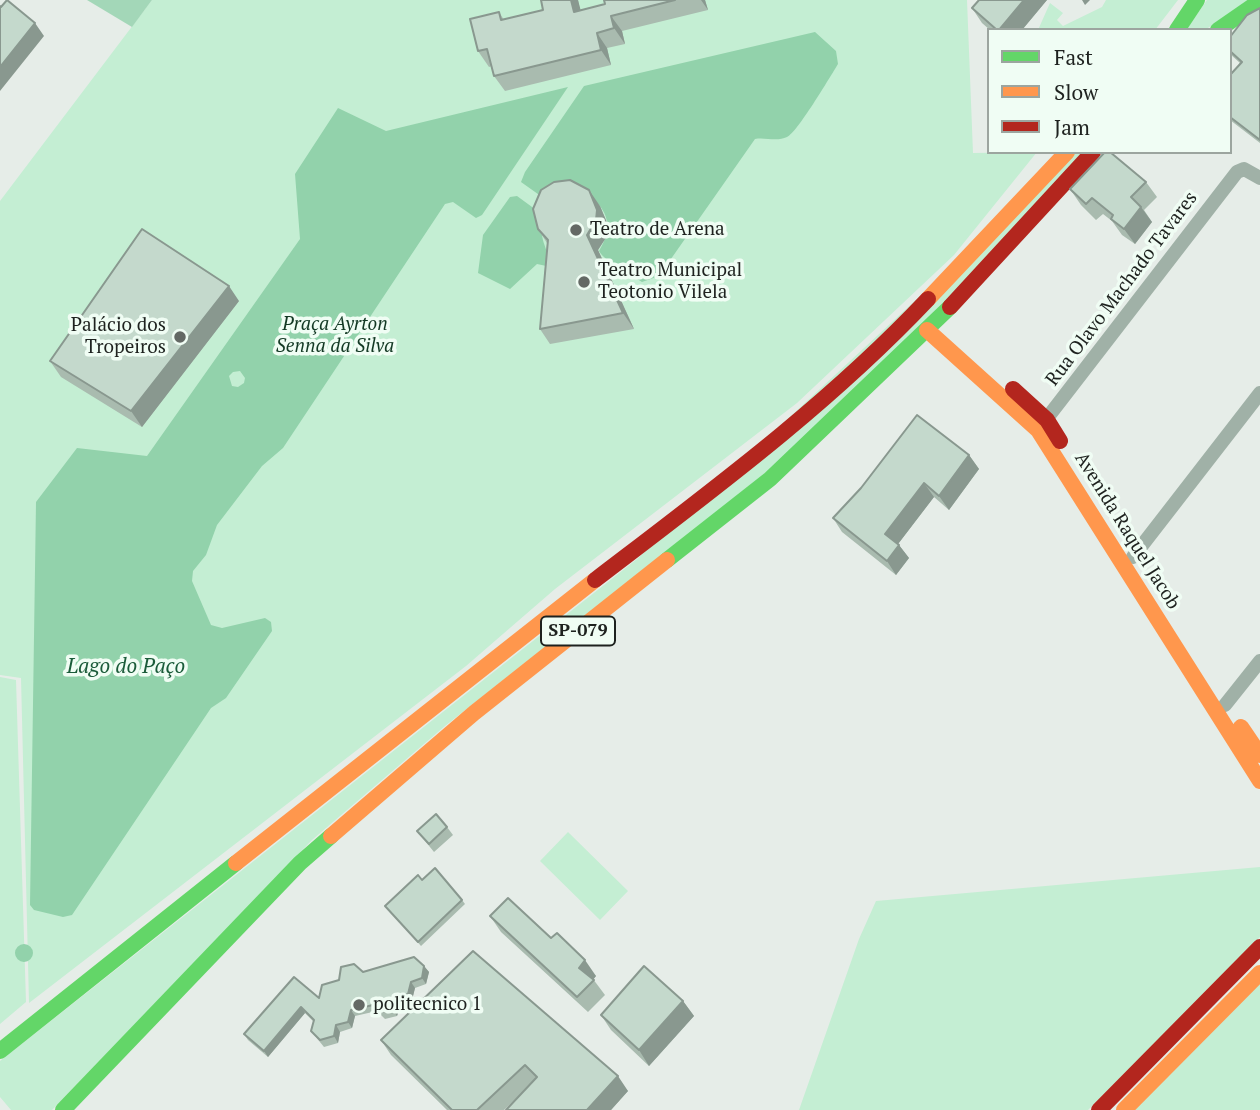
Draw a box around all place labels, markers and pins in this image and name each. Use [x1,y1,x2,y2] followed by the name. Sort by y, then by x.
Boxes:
[590,219,725,241] place label: Teatro de Arena
[568,222,584,238] marker: Teatro de Arena
[598,260,742,304] place label: Teatro Municipal Teotonio Vilela
[576,274,592,290] marker: Teatro Municipal Teotonio Vilela
[71,315,166,359] place label: Palácio dos Tropeiros
[172,329,188,345] marker: Palácio dos Tropeiros
[373,994,482,1016] place label: politecnico 1
[351,997,367,1013] marker: politecnico 1

